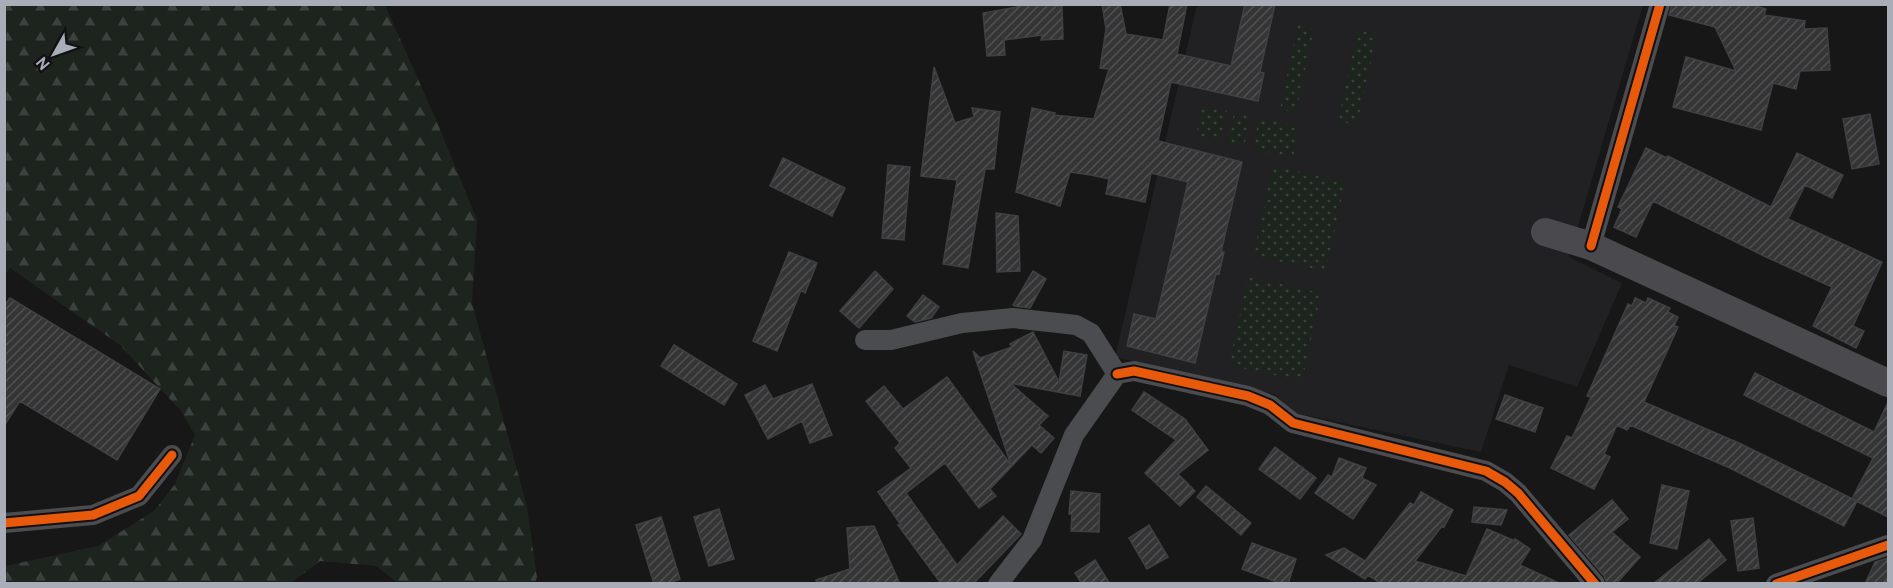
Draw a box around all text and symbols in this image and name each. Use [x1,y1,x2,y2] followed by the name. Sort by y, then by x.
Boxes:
[24,24,84,84] north arrow
[33,52,55,73] text: N

